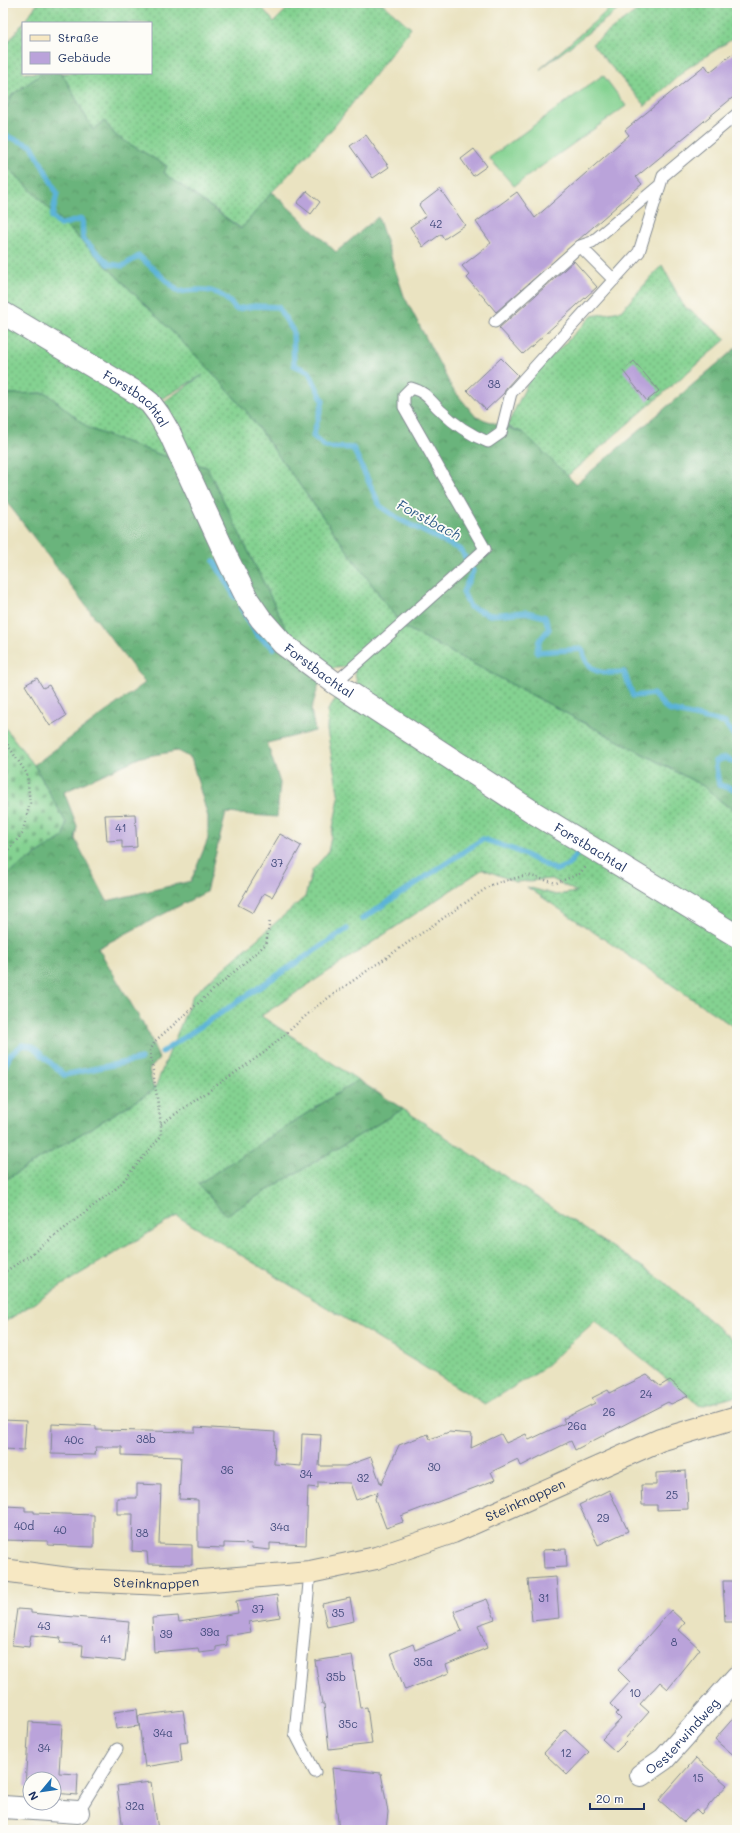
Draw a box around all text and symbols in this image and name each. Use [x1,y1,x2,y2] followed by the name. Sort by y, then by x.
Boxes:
[22,22,152,74] legend
[58,29,99,45] text: Straße
[58,49,111,65] text: Gebäude
[430,216,442,231] house number: 42
[100,366,173,430] street label: Forstbachtal
[487,376,501,391] house number: 38
[394,495,465,544] water label: Forstbach
[281,639,357,701] street label: Forstbachtal
[551,818,630,875] street label: Forstbachtal
[115,820,127,835] house number: 41
[271,855,283,870] house number: 37
[640,1386,653,1401] house number: 24
[603,1404,615,1419] house number: 26
[567,1418,587,1433] house number: 26a
[136,1431,156,1446] house number: 38b
[64,1432,84,1447] house number: 40c
[427,1459,441,1474] house number: 30
[220,1462,234,1477] house number: 36
[300,1466,313,1481] house number: 34
[357,1470,369,1485] house number: 32
[482,1474,568,1525] street label: Steinknappen
[666,1487,678,1502] house number: 25
[597,1510,610,1525] house number: 29
[14,1518,34,1533] house number: 40d
[270,1519,290,1534] house number: 34a
[53,1522,67,1537] house number: 40
[135,1525,149,1540] house number: 38
[113,1572,200,1592] street label: Steinknappen
[538,1590,550,1605] house number: 31
[252,1601,264,1616] house number: 37
[332,1605,344,1620] house number: 35
[38,1618,51,1633] house number: 43
[200,1624,220,1639] house number: 39a
[160,1626,173,1641] house number: 39
[100,1631,112,1646] house number: 41
[671,1634,678,1649] house number: 8
[413,1654,433,1669] house number: 35a
[326,1669,346,1684] house number: 35b
[629,1685,641,1700] house number: 10
[642,1694,723,1778] street label: Oesterwindweg
[338,1716,358,1731] house number: 35c
[153,1725,173,1740] house number: 34a
[38,1740,51,1755] house number: 34
[560,1745,572,1760] house number: 12
[692,1770,704,1785] house number: 15
[22,1771,62,1811] north arrow
[590,1785,644,1811] scale bar
[24,1789,41,1803] text: N
[596,1790,624,1806] text: 20 m
[125,1798,145,1813] house number: 32a

